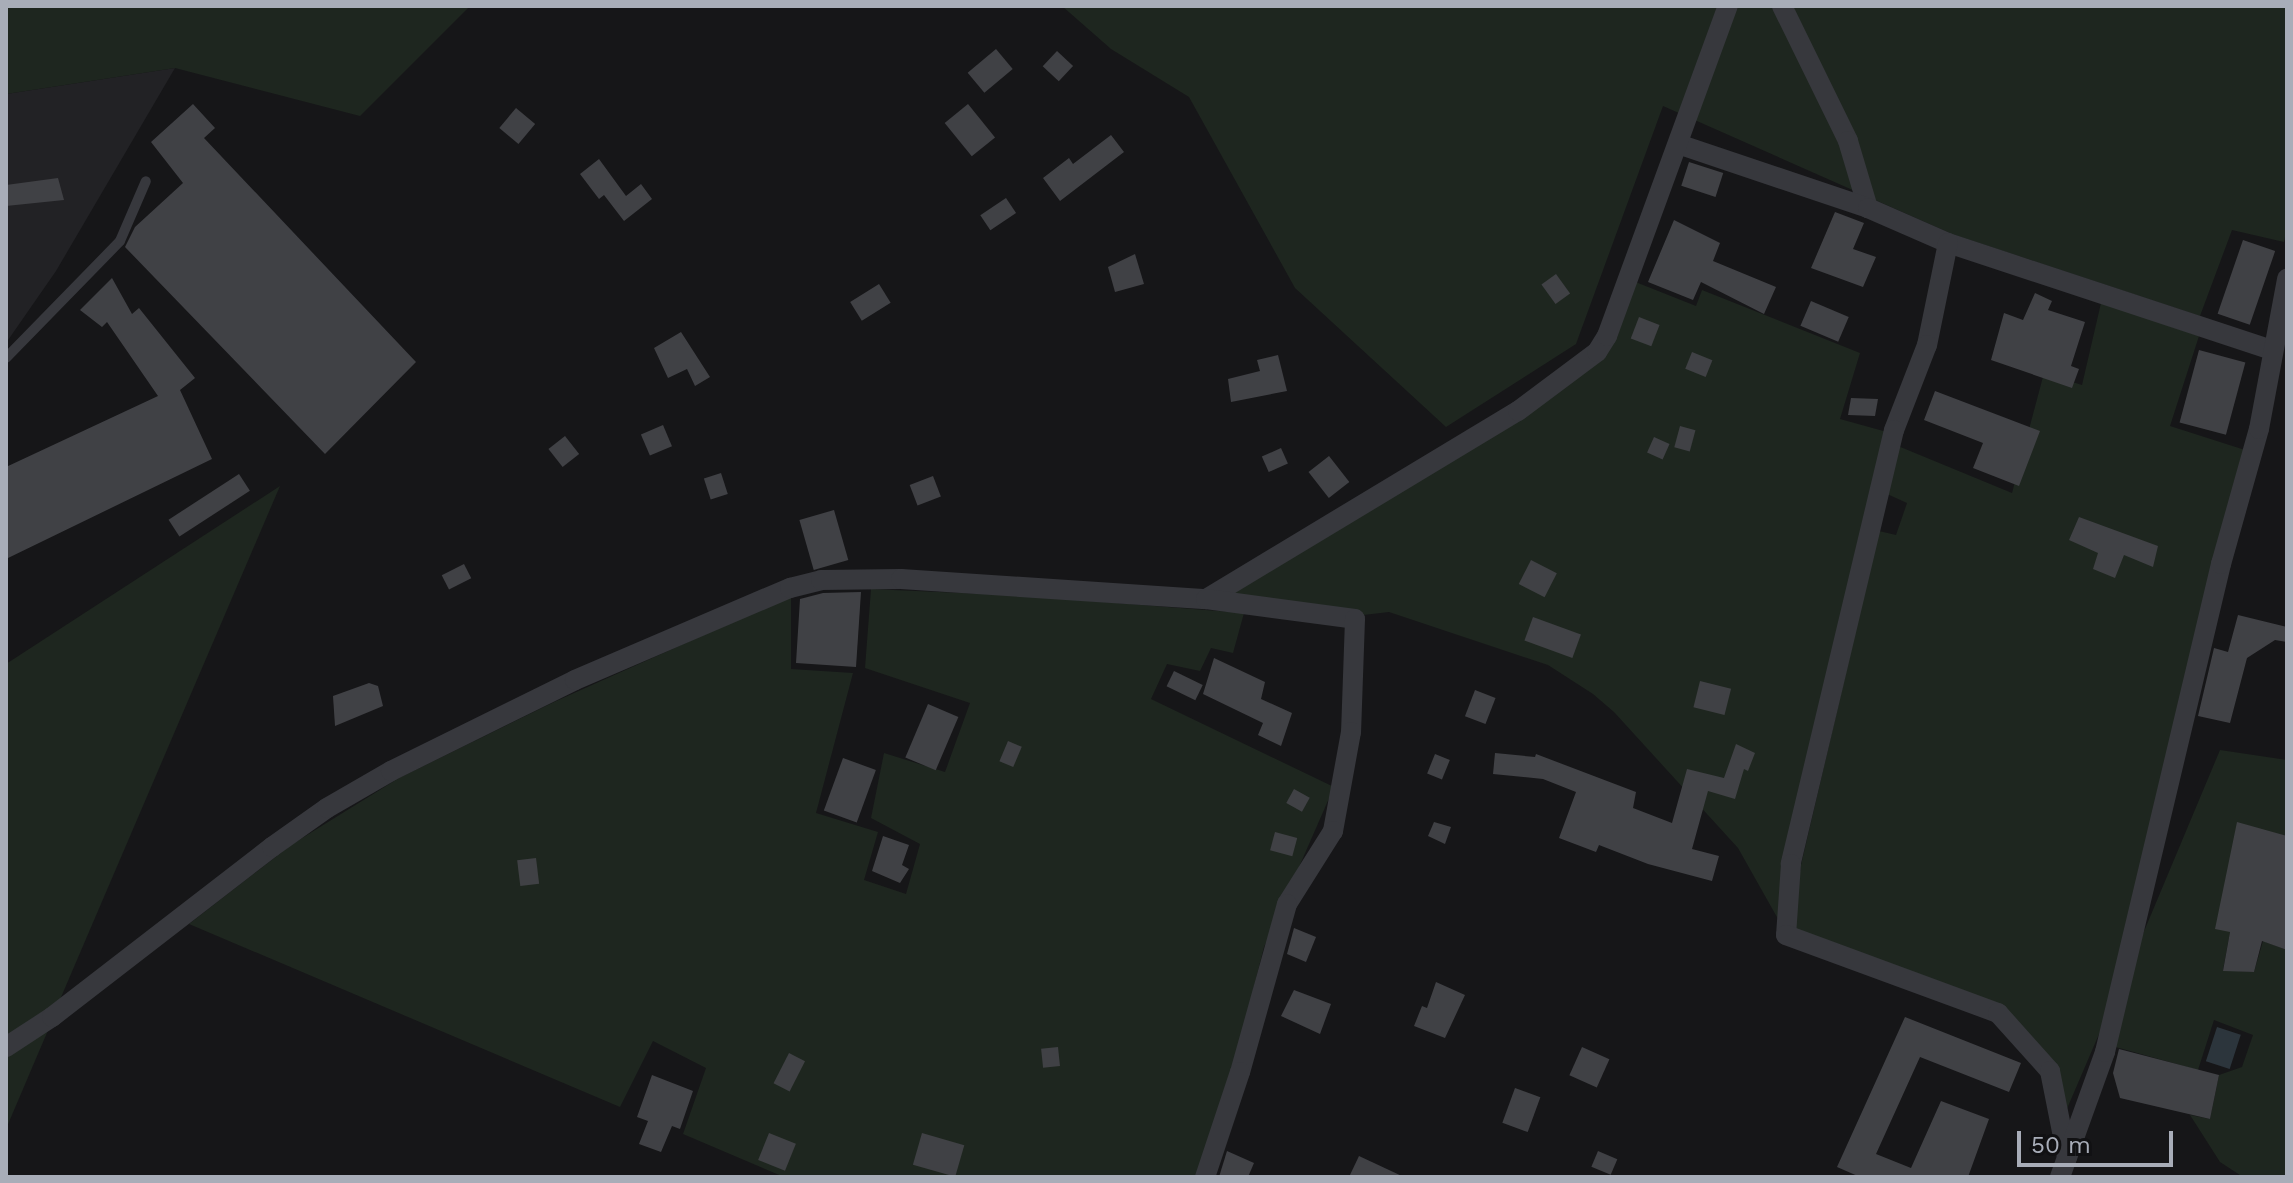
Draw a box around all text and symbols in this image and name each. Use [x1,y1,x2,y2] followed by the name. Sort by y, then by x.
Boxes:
[2021,1115,2177,1165] scale bar
[2031,1131,2091,1159] text: 50 m

